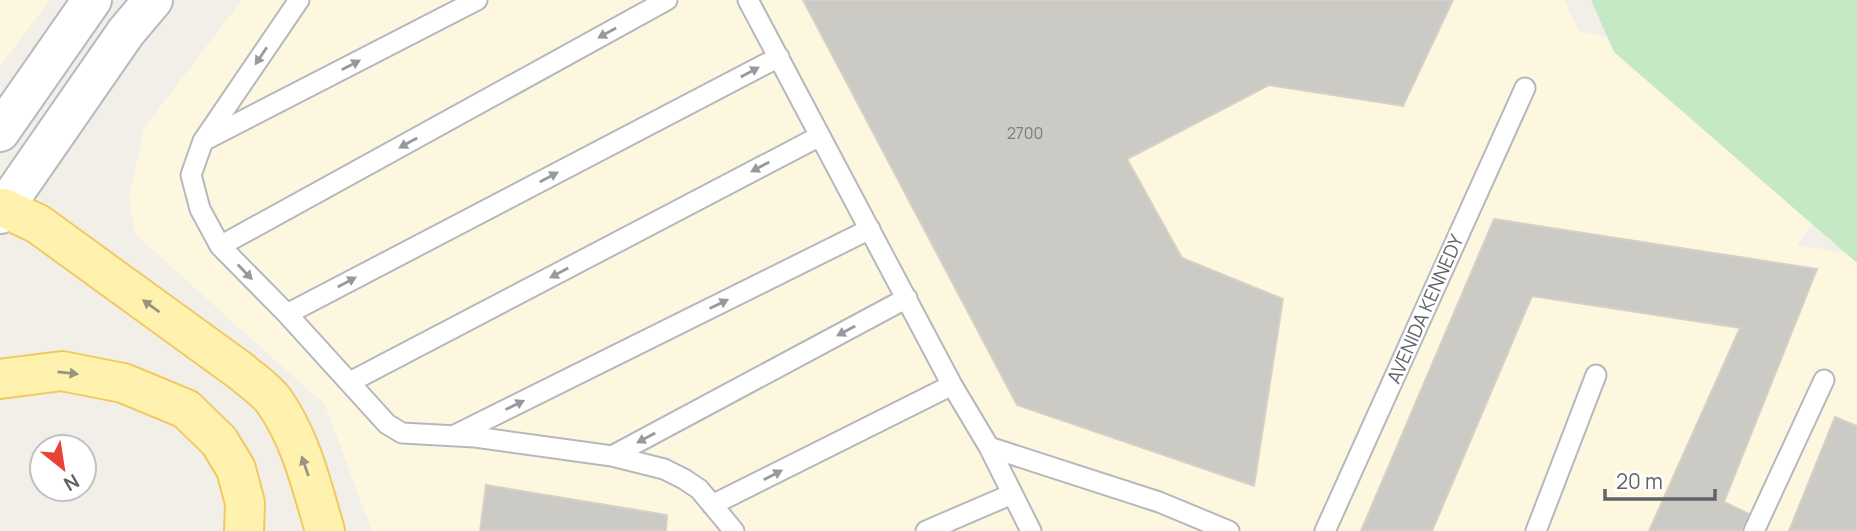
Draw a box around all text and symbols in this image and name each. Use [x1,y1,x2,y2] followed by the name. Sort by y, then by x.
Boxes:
[597,27,617,39] one-way arrow
[255,47,268,66] one-way arrow
[341,59,361,71] one-way arrow
[741,66,761,78] one-way arrow
[1007,122,1043,144] house number: 2700
[398,137,418,149] one-way arrow
[750,162,770,173] one-way arrow
[539,171,559,183] one-way arrow
[1381,230,1470,388] street label: AVENIDA KENNEDY
[237,263,253,280] one-way arrow
[549,267,568,279] one-way arrow
[337,277,357,288] one-way arrow
[709,298,729,310] one-way arrow
[142,299,161,313] one-way arrow
[837,325,856,337] one-way arrow
[57,368,79,379] one-way arrow
[505,399,525,411] one-way arrow
[636,432,656,444] one-way arrow
[28,433,98,503] north arrow
[299,455,310,476] one-way arrow
[1605,458,1715,502] scale bar
[1616,467,1663,495] text: 20 m
[59,468,84,497] text: N
[763,469,783,480] one-way arrow

